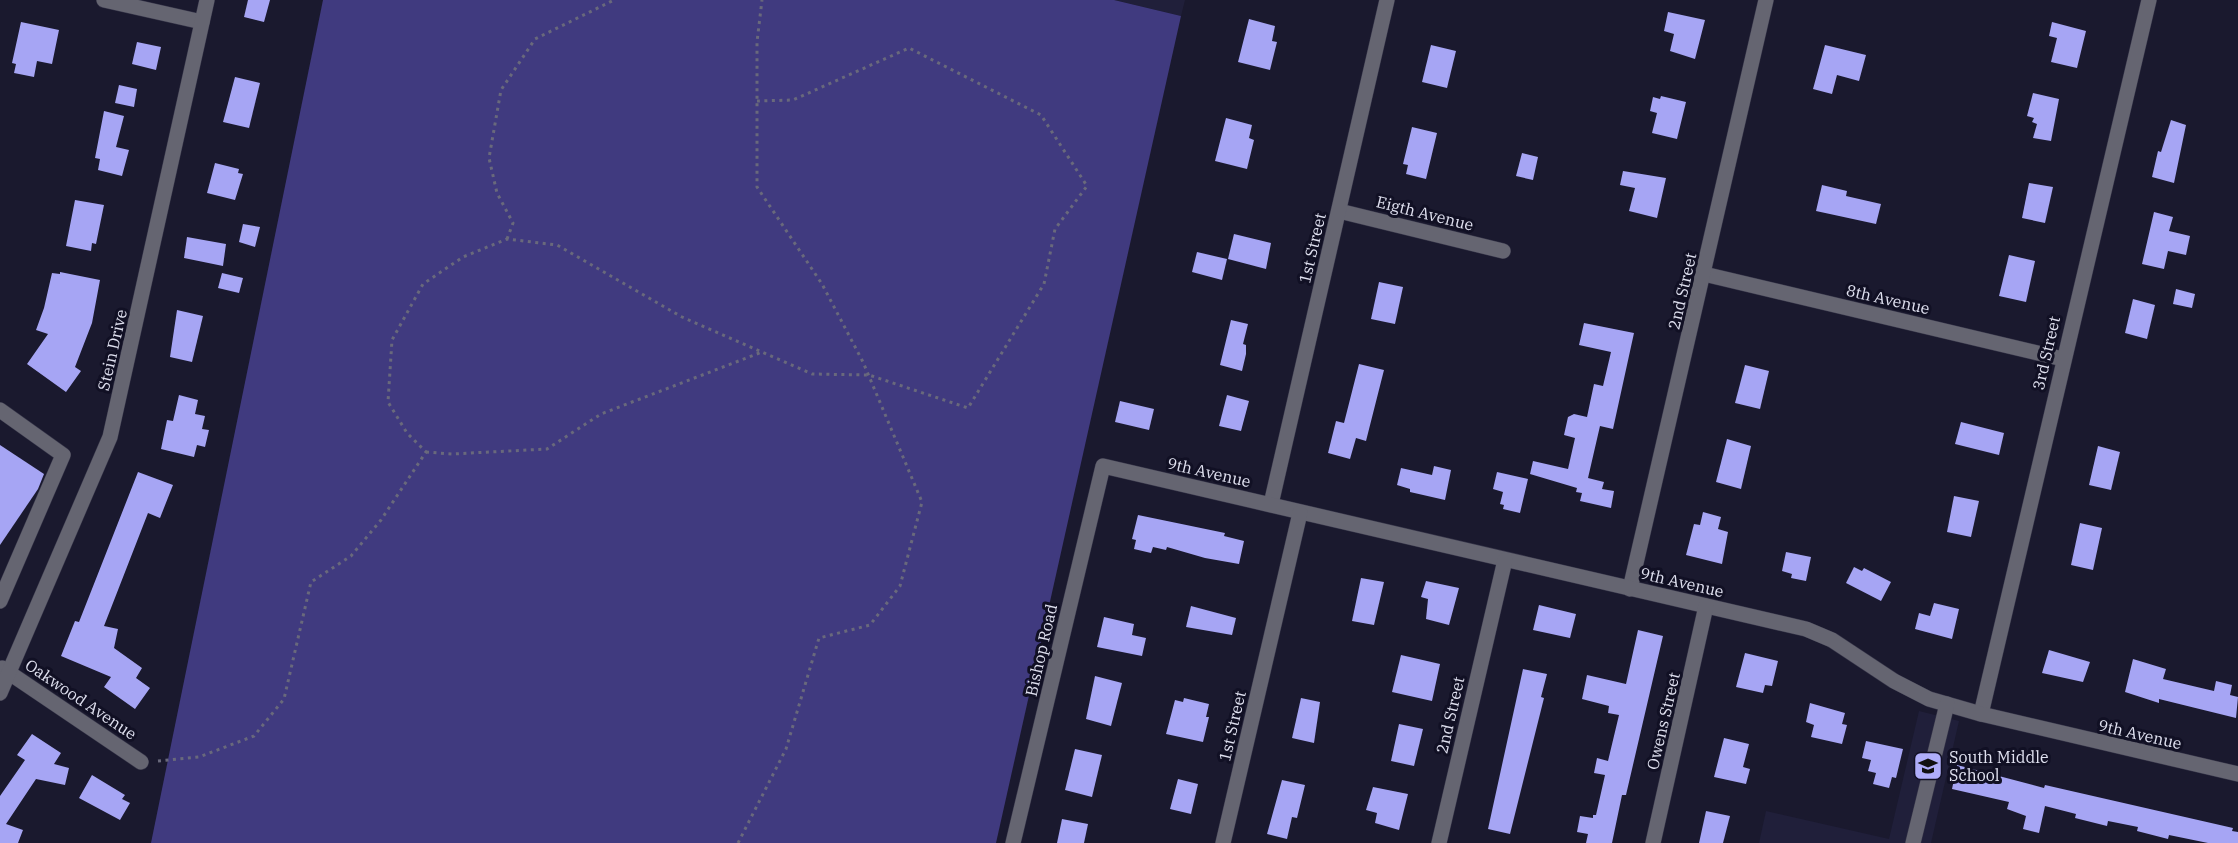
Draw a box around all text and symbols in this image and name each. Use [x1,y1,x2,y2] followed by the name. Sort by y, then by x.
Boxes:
[1374,191,1476,235] street label: Eigth Avenue
[1294,211,1330,285] street label: 1st Street
[1663,250,1701,331] street label: 2nd Street
[1844,280,1932,318] street label: 8th Avenue
[93,307,131,393] street label: Stein Drive
[2028,314,2064,392] street label: 3rd Street
[1165,453,1253,491] street label: 9th Avenue
[1638,563,1726,601] street label: 9th Avenue
[1021,602,1061,698] street label: Bishop Road
[22,654,140,744] street label: Oakwood Avenue
[1642,670,1684,772] street label: Owens Street
[1431,674,1469,755] street label: 2nd Street
[1214,689,1250,763] street label: 1st Street
[2096,715,2184,753] street label: 9th Avenue
[1949,747,2049,785] place label: South Middle School
[1912,750,1944,782] school or university icon: South Middle School

